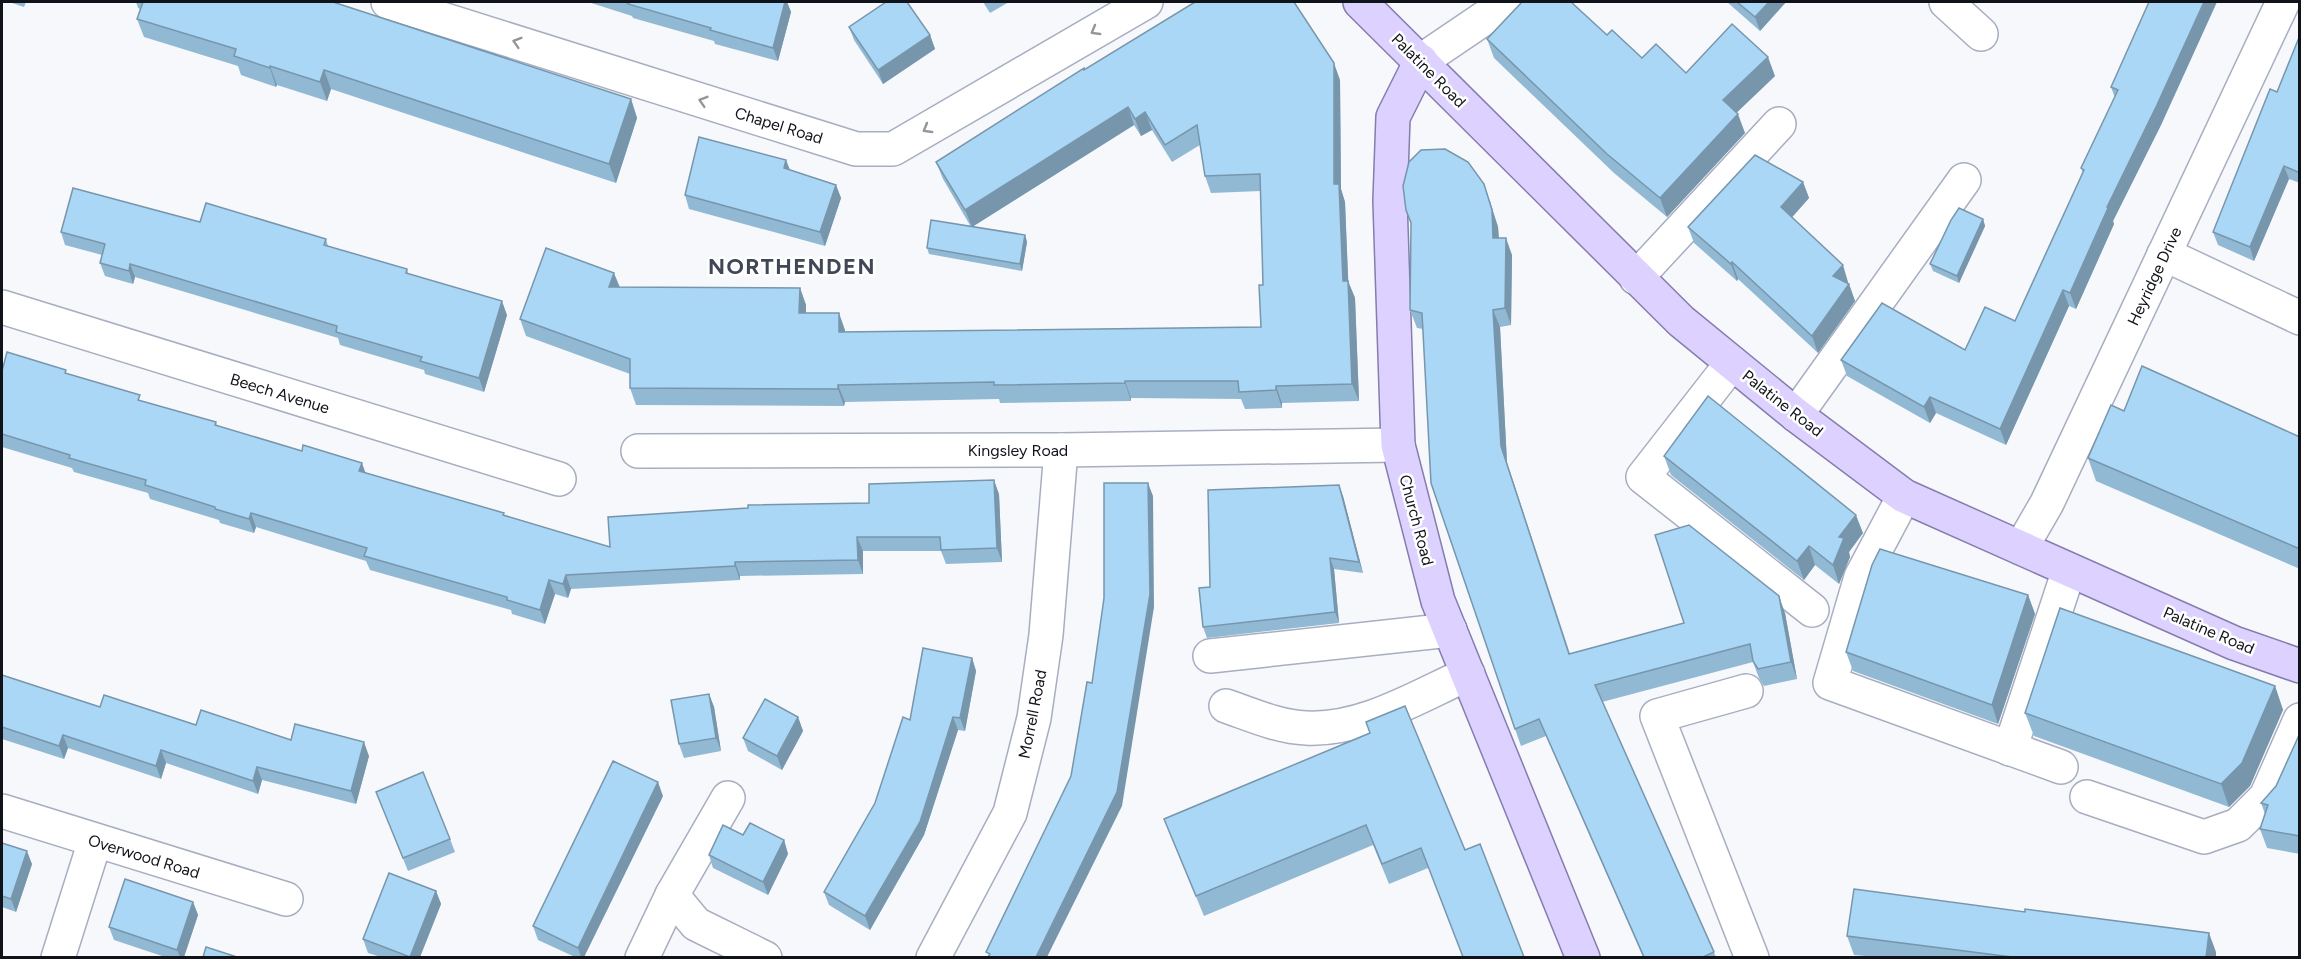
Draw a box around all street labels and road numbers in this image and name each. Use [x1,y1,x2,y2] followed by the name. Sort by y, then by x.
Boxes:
[1388,29,1470,111] street label: Palatine Road
[733,103,825,148] street label: Chapel Road
[2123,224,2186,329] street label: Heyridge Drive
[1739,366,1827,441] street label: Palatine Road
[228,369,332,418] street label: Beech Avenue
[968,441,1068,460] street label: Kingsley Road
[1395,473,1438,568] street label: Church Road
[2160,603,2257,658] street label: Palatine Road
[1015,668,1050,760] street label: Morrell Road
[86,830,202,882] street label: Overwood Road

